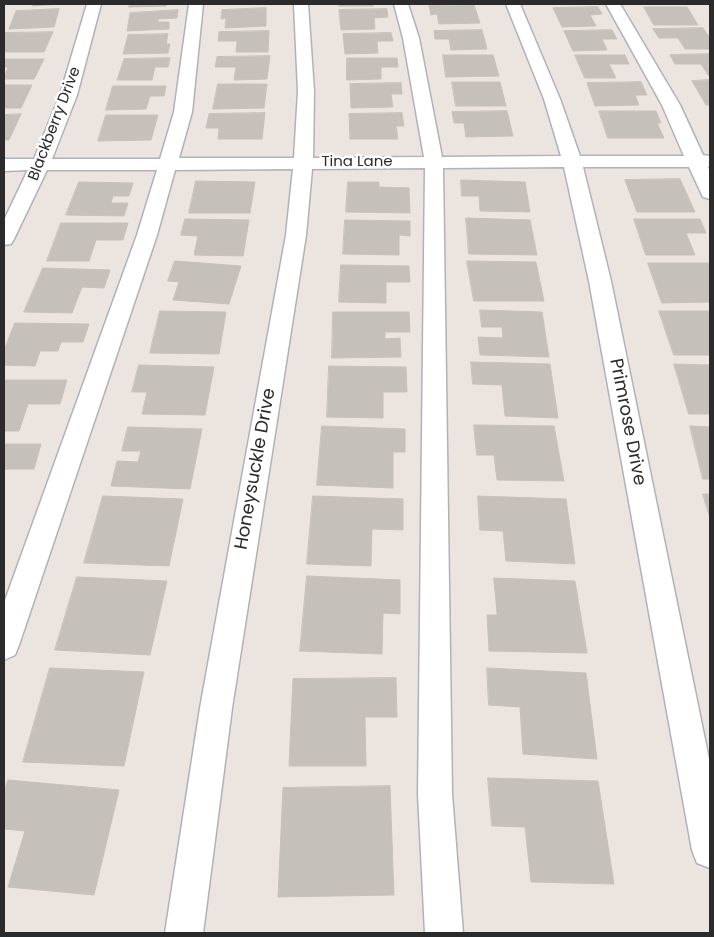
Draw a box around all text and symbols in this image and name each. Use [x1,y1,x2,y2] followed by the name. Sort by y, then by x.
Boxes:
[25,65,85,183] street label: Blackberry Drive
[321,153,393,171] street label: Tina Lane
[604,357,650,487] street label: Primrose Drive
[231,387,281,551] street label: Honeysuckle Drive

